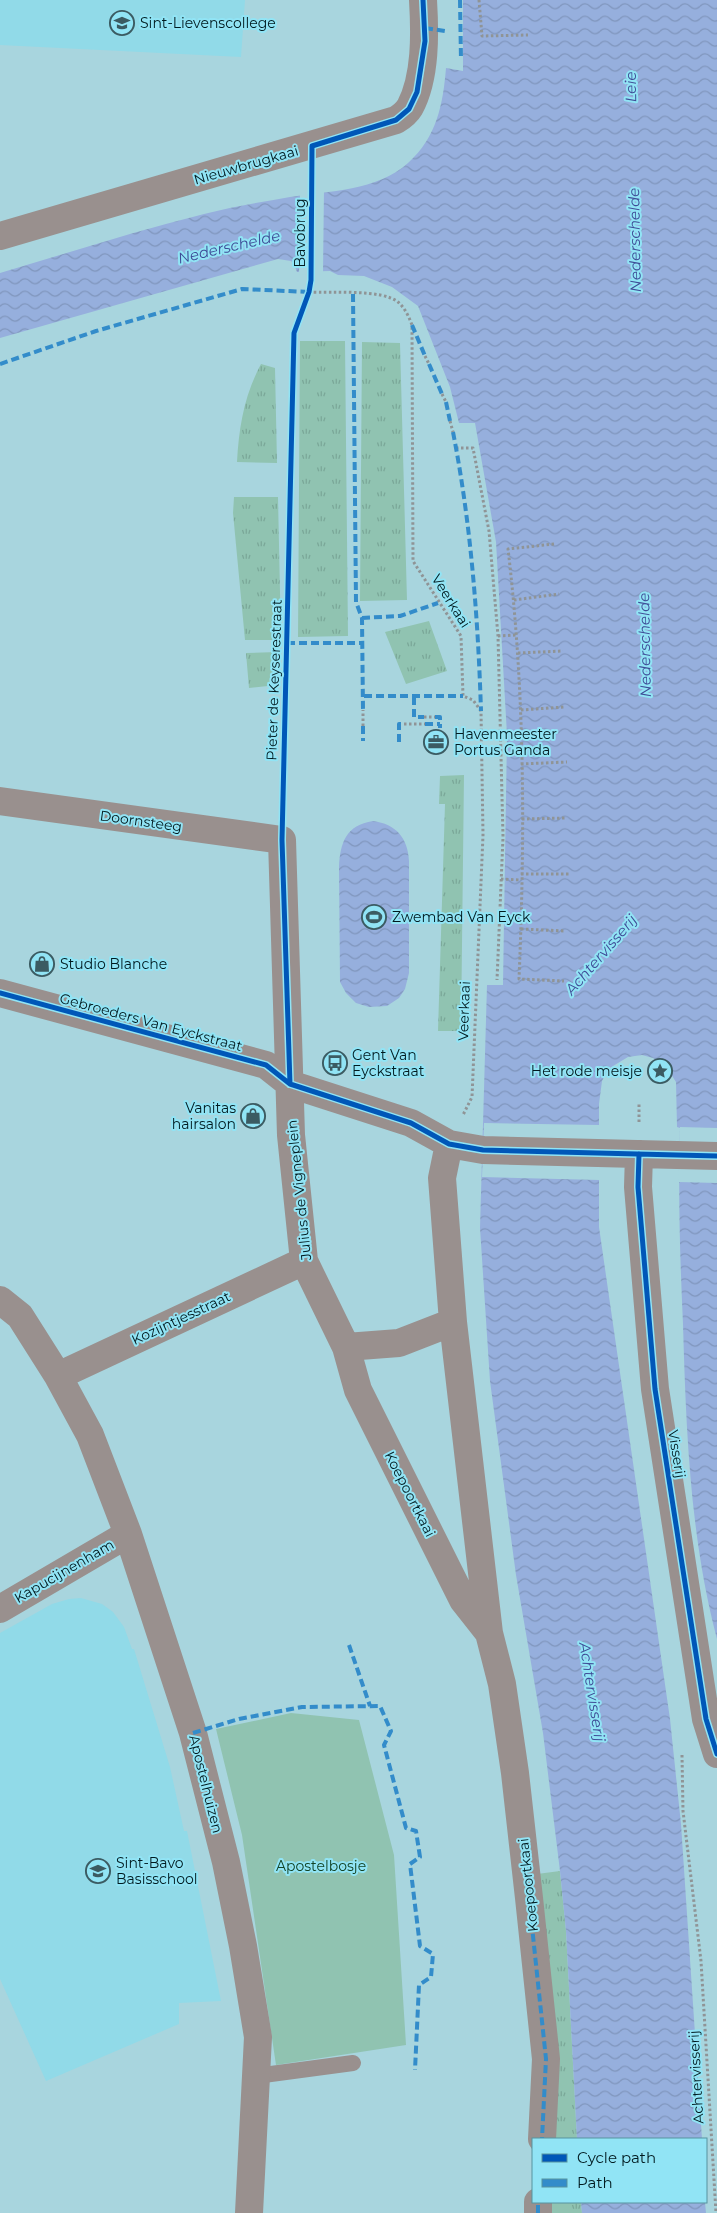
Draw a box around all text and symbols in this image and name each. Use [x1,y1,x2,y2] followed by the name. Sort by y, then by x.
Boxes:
[109,10,135,36] school or university icon: Sint-Lievenscollege
[140,14,276,32] place label: Sint-Lievenscollege
[621,71,640,103] water label: Leie
[192,141,300,189] street label: Nieuwbrugkaai
[624,188,645,292] water label: Nederschelde
[291,199,309,267] street label: Bavobrug
[176,225,282,268] water label: Nederschelde
[427,571,475,631] street label: Veerkaai
[634,593,655,697] water label: Nederschelde
[262,599,286,761] street label: Pieter de Keyserestraat
[454,725,557,759] place label: Havenmeester Portus Ganda
[423,729,449,755] office icon: Havenmeester Portus Ganda
[99,806,183,836] street label: Doornsteeg
[361,904,387,930] sports icon: Zwembad Van Eyck
[392,908,531,926] place label: Zwembad Van Eyck
[560,910,641,999] water label: Achtervisserij
[29,951,55,977] shop icon: Studio Blanche
[60,955,167,973] place label: Studio Blanche
[454,981,474,1041] street label: Veerkaai
[58,989,245,1055] street label: Gebroeders Van Eyckstraat
[352,1046,425,1080] place label: Gent Van Eyckstraat
[322,1050,348,1076] bus stop icon: Gent Van Eyckstraat
[647,1058,673,1084] place icon: Het rode meisje
[531,1062,642,1080] place label: Het rode meisje
[172,1099,236,1133] place label: Vanitas hairsalon
[240,1103,266,1129] shop icon: Vanitas hairsalon
[283,1119,315,1262] street label: Julius de Vigneplein
[129,1287,234,1349] street label: Kozijntjesstraat
[664,1429,690,1479] street label: Visserij
[381,1448,439,1540] street label: Koepoortkaai
[11,1535,117,1607] street label: Kapucijnenham
[575,1640,610,1744] water label: Achtervisserij
[185,1733,227,1835] street label: Apostelhuizen
[514,1837,542,1933] street label: Koepoortkaai
[116,1854,198,1888] place label: Sint-Bavo Basisschool
[276,1857,366,1875] park label: Apostelbosje
[85,1858,111,1884] school or university icon: Sint-Bavo Basisschool
[685,2030,707,2124] street label: Achtervisserij
[532,2138,707,2203] legend
[577,2148,656,2167] text: Cycle path
[577,2173,613,2192] text: Path

